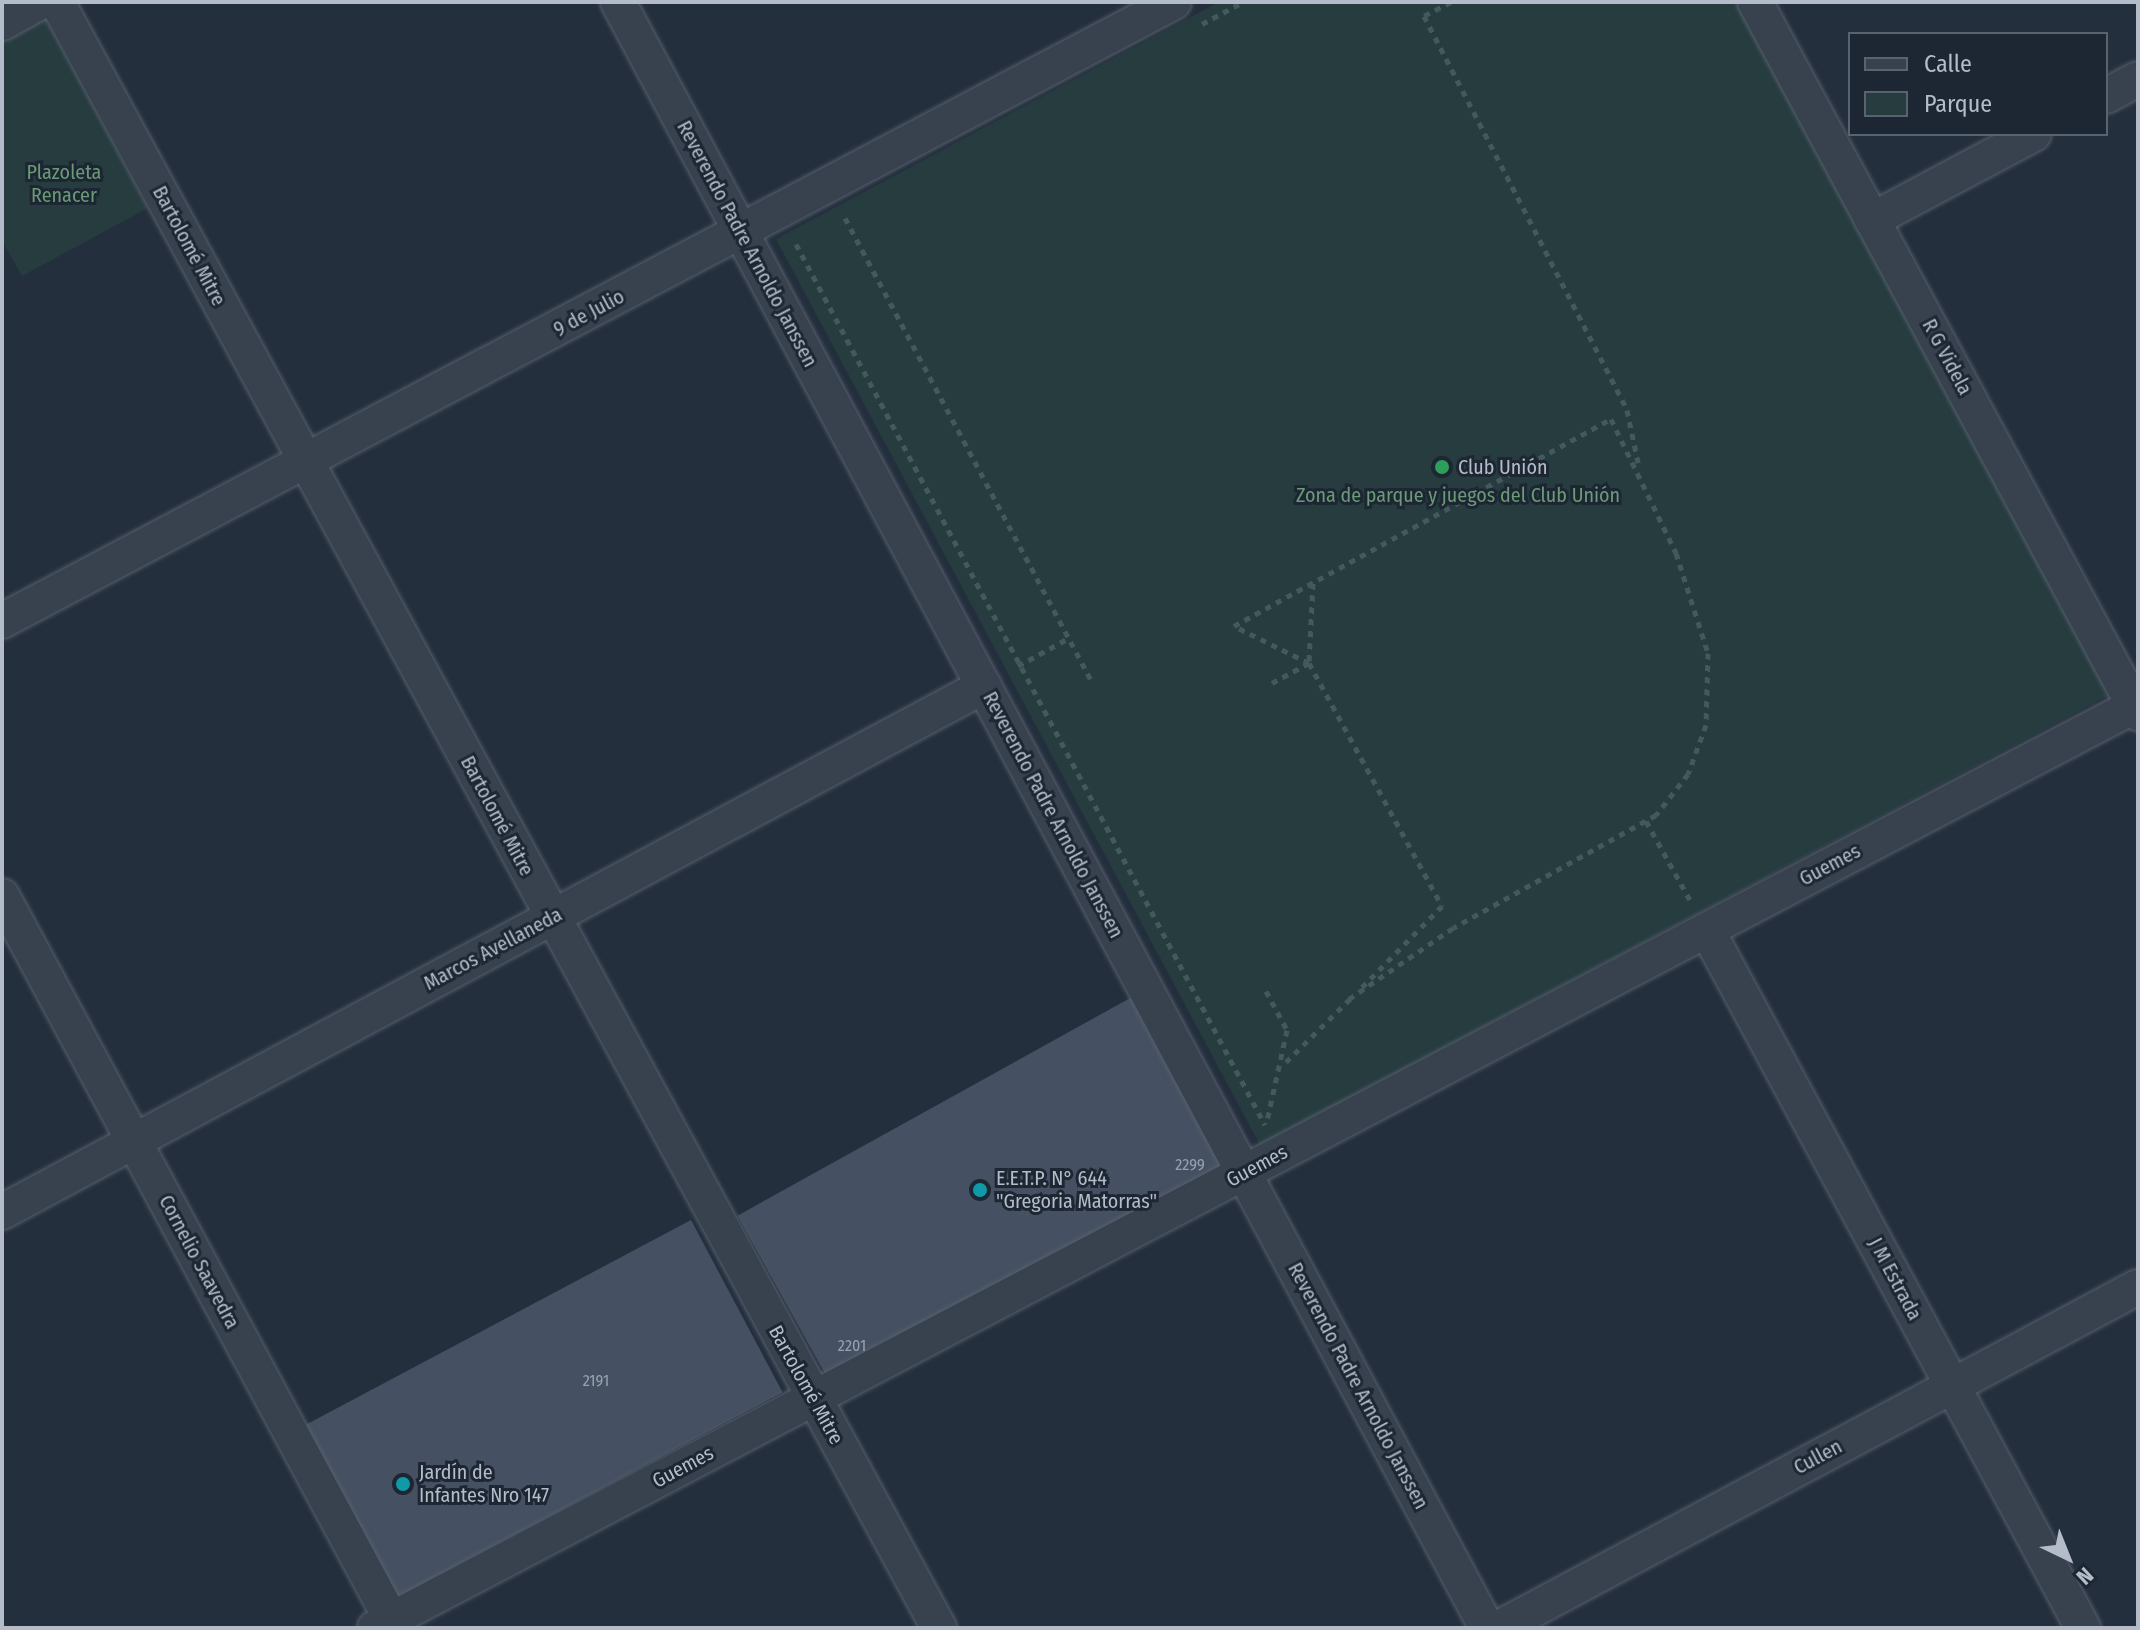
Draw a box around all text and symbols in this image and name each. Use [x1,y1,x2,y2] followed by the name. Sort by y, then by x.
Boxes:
[1848,32,2108,136] legend
[1924,50,1972,78] text: Calle
[1924,90,1992,118] text: Parque
[672,117,822,371] street label: Reverendo Padre Arnoldo Janssen
[27,160,101,207] park label: Plazoleta Renacer
[147,182,231,310] street label: Bartolomé Mitre
[550,284,628,342] street label: 9 de Julio
[1917,315,1977,399] street label: R G Videla
[1458,455,1547,479] place label: Club Unión
[1433,458,1451,476] marker: Club Unión
[1296,483,1620,507] park label: Zona de parque y juegos del Club Unión
[978,688,1128,942] street label: Reverendo Padre Arnoldo Janssen
[455,752,539,880] street label: Bartolomé Mitre
[1795,839,1865,891] street label: Guemes
[420,903,566,995] street label: Marcos Avellaneda
[1222,1140,1292,1192] street label: Guemes
[1175,1155,1205,1175] house number: 2299
[996,1166,1157,1213] place label: E.E.T.P. N° 644 "Gregoria Matorras"
[971,1181,989,1199] marker: E.E.T.P. N° 644 "Gregoria Matorras"
[154,1191,244,1333] street label: Cornelio Saavedra
[1863,1234,1927,1324] street label: J M Estrada
[1283,1259,1433,1513] street label: Reverendo Padre Arnoldo Janssen
[763,1321,849,1449] street label: Bartolomé Mitre
[838,1336,866,1356] house number: 2201
[583,1371,609,1391] house number: 2191
[1790,1434,1846,1480] street label: Cullen
[648,1441,718,1493] street label: Guemes
[419,1460,549,1507] place label: Jardín de Infantes Nro 147
[394,1475,412,1493] marker: Jardín de Infantes Nro 147
[2028,1518,2108,1598] north arrow
[2071,1562,2099,1590] text: N

